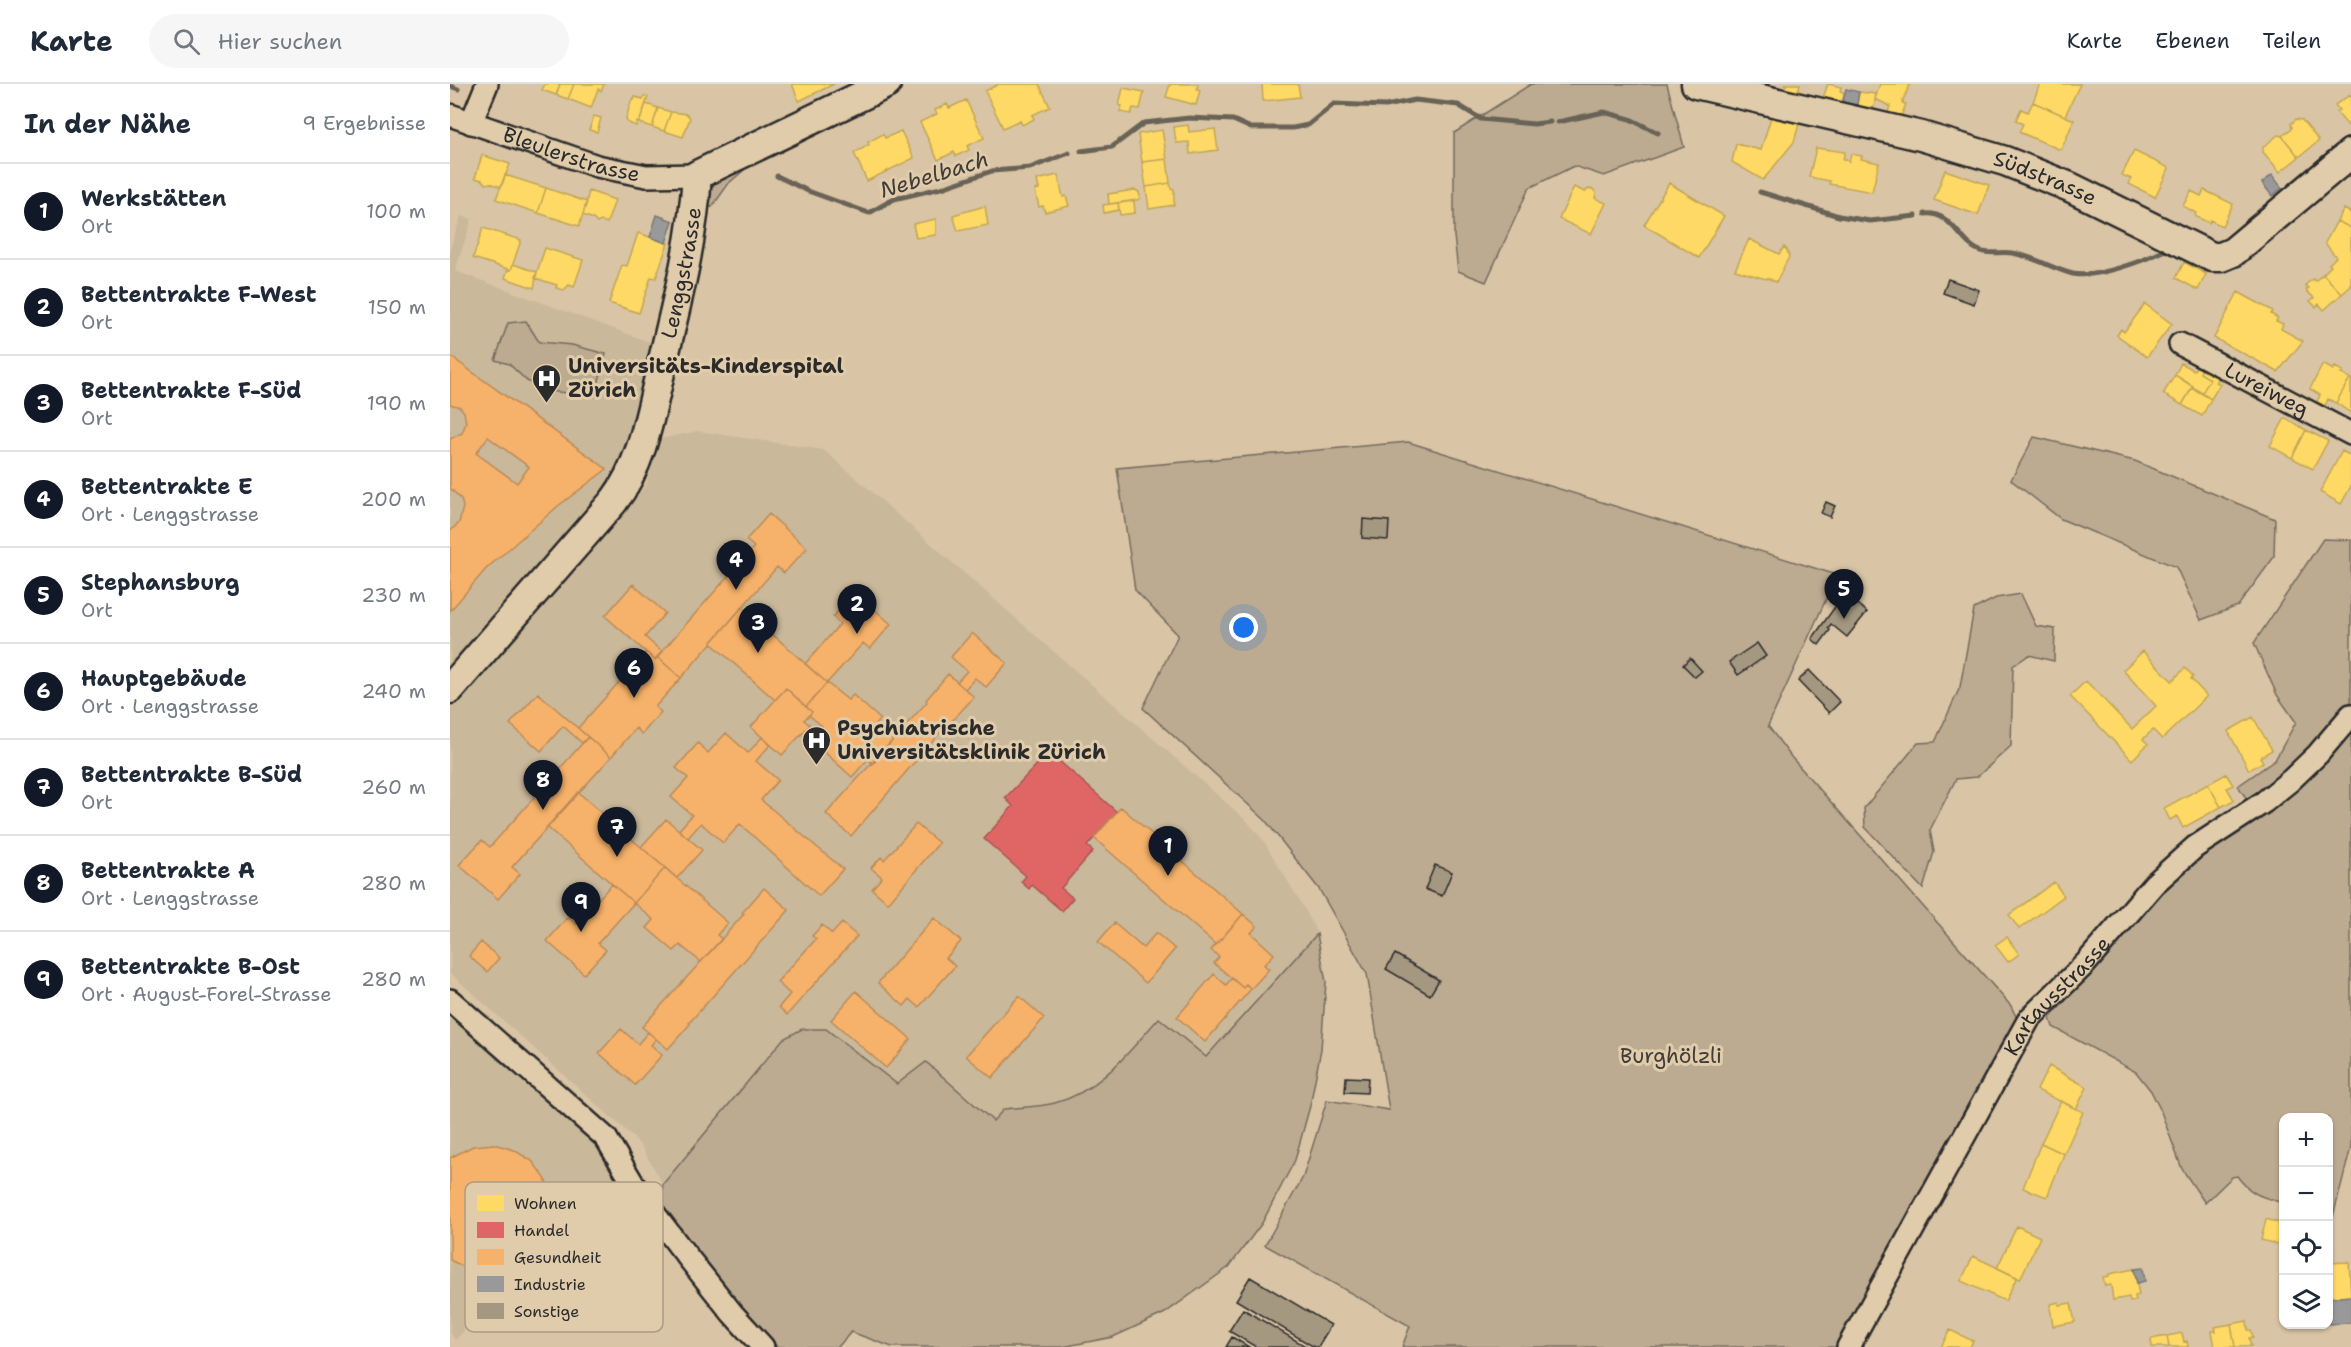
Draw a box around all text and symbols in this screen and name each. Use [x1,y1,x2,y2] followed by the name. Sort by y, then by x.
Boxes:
[149,14,569,68] search box
[30,22,113,60] text: Karte
[170,25,203,58] icon: search
[218,27,342,56] text: Hier suchen
[2067,27,2122,55] text: Karte
[2155,27,2230,55] text: Ebenen
[2263,27,2321,55] text: Teilen
[24,106,191,141] text: In der Nähe
[302,110,426,136] text: 9 Ergebnisse
[499,120,642,188] street label: Bleulerstrasse
[876,144,992,205] water label: Nebelbach
[1990,144,2101,212] street label: Südstrasse
[81,184,226,213] text: Werkstätten
[39,198,48,224] text: 1
[366,198,426,224] text: 100 m
[655,206,708,341] street label: Lenggstrasse
[81,213,113,239] text: Ort
[81,280,316,309] text: Bettentrakte F-West
[37,294,51,320] text: 2
[368,294,426,320] text: 150 m
[81,309,113,335] text: Ort
[568,352,844,404] place label: Universitäts-Kinderspital Zürich
[2220,356,2314,423] street label: Lureiweg
[531,362,563,404] hospital icon: Universitäts-Kinderspital Zürich
[81,376,301,405] text: Bettentrakte F-Süd
[37,390,51,416] text: 3
[367,390,426,416] text: 190 m
[81,405,113,431] text: Ort
[81,472,253,501] text: Bettentrakte E
[37,486,51,512] text: 4
[361,486,426,512] text: 200 m
[81,501,259,527] text: Ort · Lenggstrasse
[716,540,756,590] pin: 4
[81,568,240,597] text: Stephansburg
[1824,570,1864,619] pin: 5
[37,582,50,608] text: 5
[361,582,426,608] text: 230 m
[838,584,876,634] pin: 2
[81,597,113,623] text: Ort
[738,604,778,653] pin: 3
[1229,613,1258,642] your location
[614,648,654,698] pin: 6
[81,664,247,693] text: Hauptgebäude
[37,678,51,704] text: 6
[361,678,426,704] text: 240 m
[81,693,259,719] text: Ort · Lenggstrasse
[837,714,1106,766] place label: Psychiatrische Universitätsklinik Zürich
[800,724,832,766] hospital icon: Psychiatrische Universitätsklinik Zürich
[81,760,302,789] text: Bettentrakte B-Süd
[524,760,562,810] pin: 8
[37,774,51,800] text: 7
[361,774,426,800] text: 260 m
[81,789,113,815] text: Ort
[598,808,636,857] pin: 7
[1148,826,1188,876] pin: 1
[81,856,255,885] text: Bettentrakte A
[37,870,51,896] text: 8
[361,870,426,896] text: 280 m
[562,882,600,932] pin: 9
[81,885,259,911] text: Ort · Lenggstrasse
[1997,930,2117,1061] street label: Kartausstrasse
[81,952,300,981] text: Bettentrakte B-Ost
[37,966,51,992] text: 9
[361,966,426,992] text: 280 m
[81,981,331,1007] text: Ort · August-Forel-Strasse
[1620,1042,1722,1070] park label: Burghölzli
[2279,1113,2333,1329] map controls
[2279,1113,2333,1167] button: +
[2279,1167,2333,1221] button: −
[465,1182,663,1332] legend
[514,1193,577,1214] text: Wohnen
[514,1220,569,1241] text: Handel
[2279,1221,2333,1275] button: locate
[514,1247,602,1268] text: Gesundheit
[514,1274,586,1295] text: Industrie
[2279,1275,2333,1329] button: layers
[514,1301,579,1322] text: Sonstige

